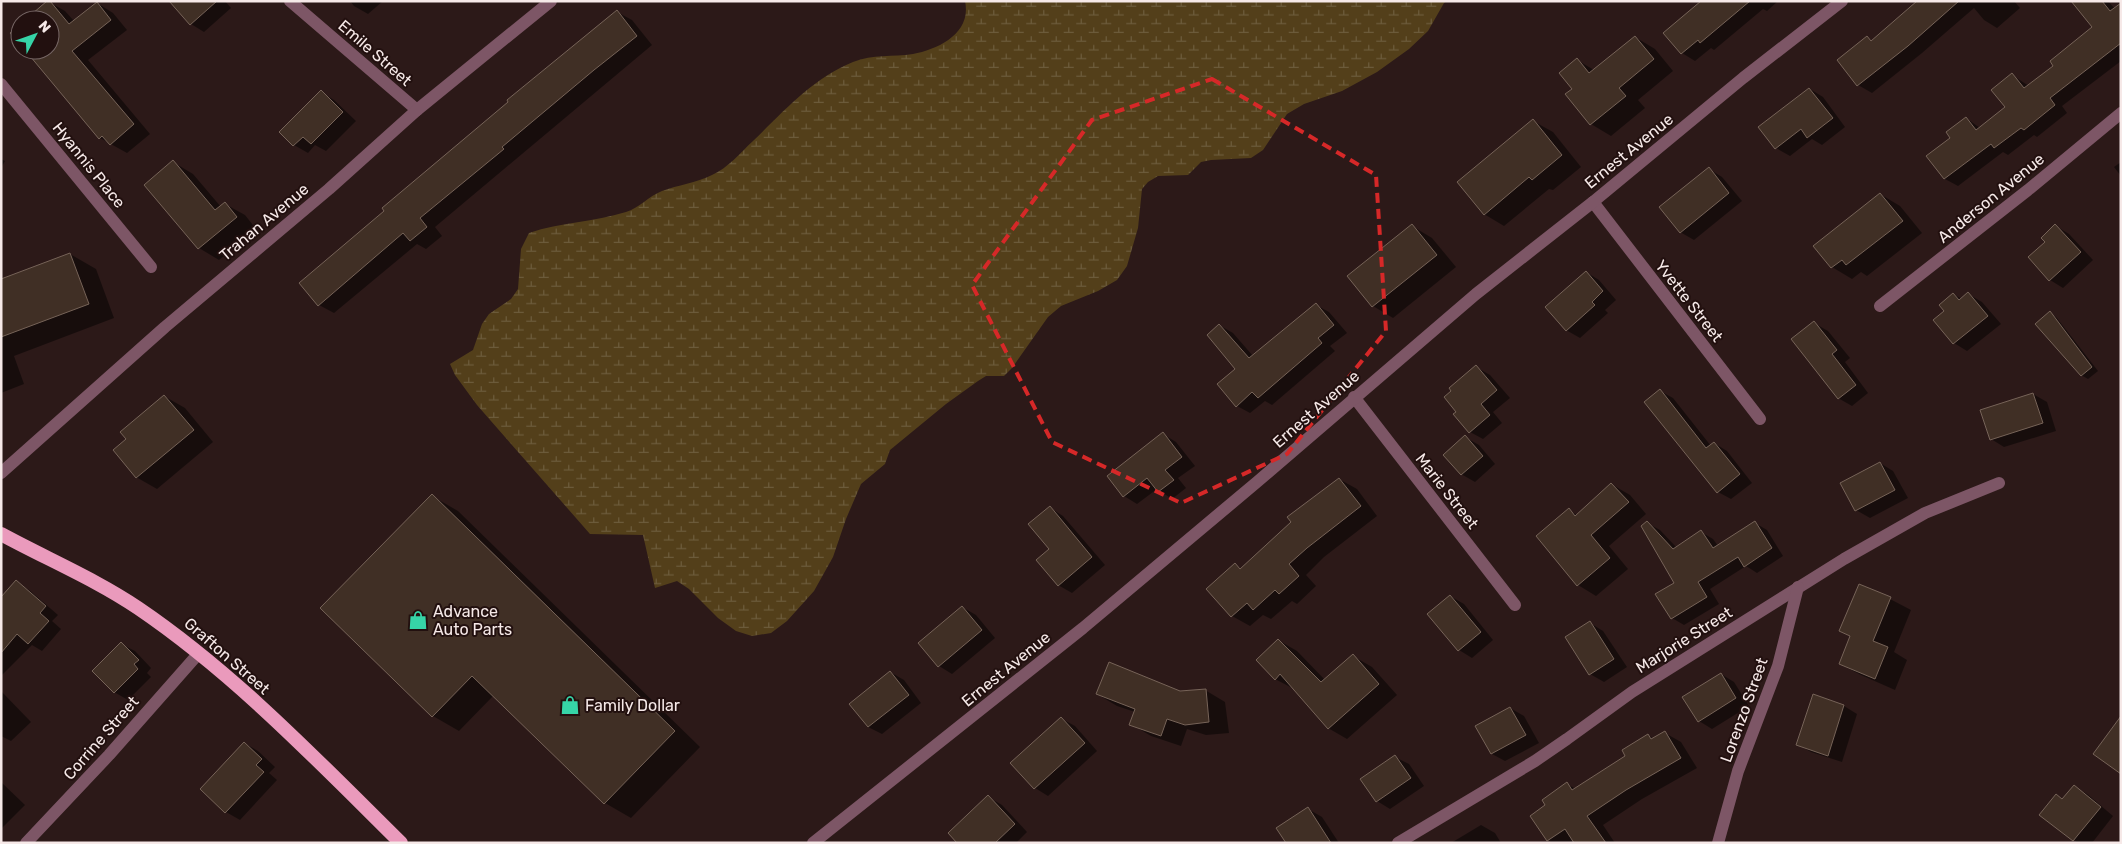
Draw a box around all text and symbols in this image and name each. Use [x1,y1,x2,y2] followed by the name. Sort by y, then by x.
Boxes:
[10,10,60,60] north arrow
[334,16,416,90] street label: Emile Street
[35,17,54,36] text: N
[1581,109,1677,192] street label: Ernest Avenue
[49,118,129,212] street label: Hyannis Place
[1934,149,2048,247] street label: Anderson Avenue
[216,179,312,265] street label: Trahan Avenue
[1651,256,1727,346] street label: Yvette Street
[1269,366,1363,452] street label: Ernest Avenue
[1412,449,1482,533] street label: Marie Street
[433,602,512,639] place label: Advance Auto Parts
[1632,603,1736,677] street label: Marjorie Street
[407,609,429,631] shop icon: Advance Auto Parts
[180,614,274,698] street label: Grafton Street
[958,627,1054,710] street label: Ernest Avenue
[1716,655,1772,765] street label: Lorenzo Street
[59,692,143,784] street label: Corrine Street
[559,694,581,716] shop icon: Family Dollar
[585,696,680,715] place label: Family Dollar

